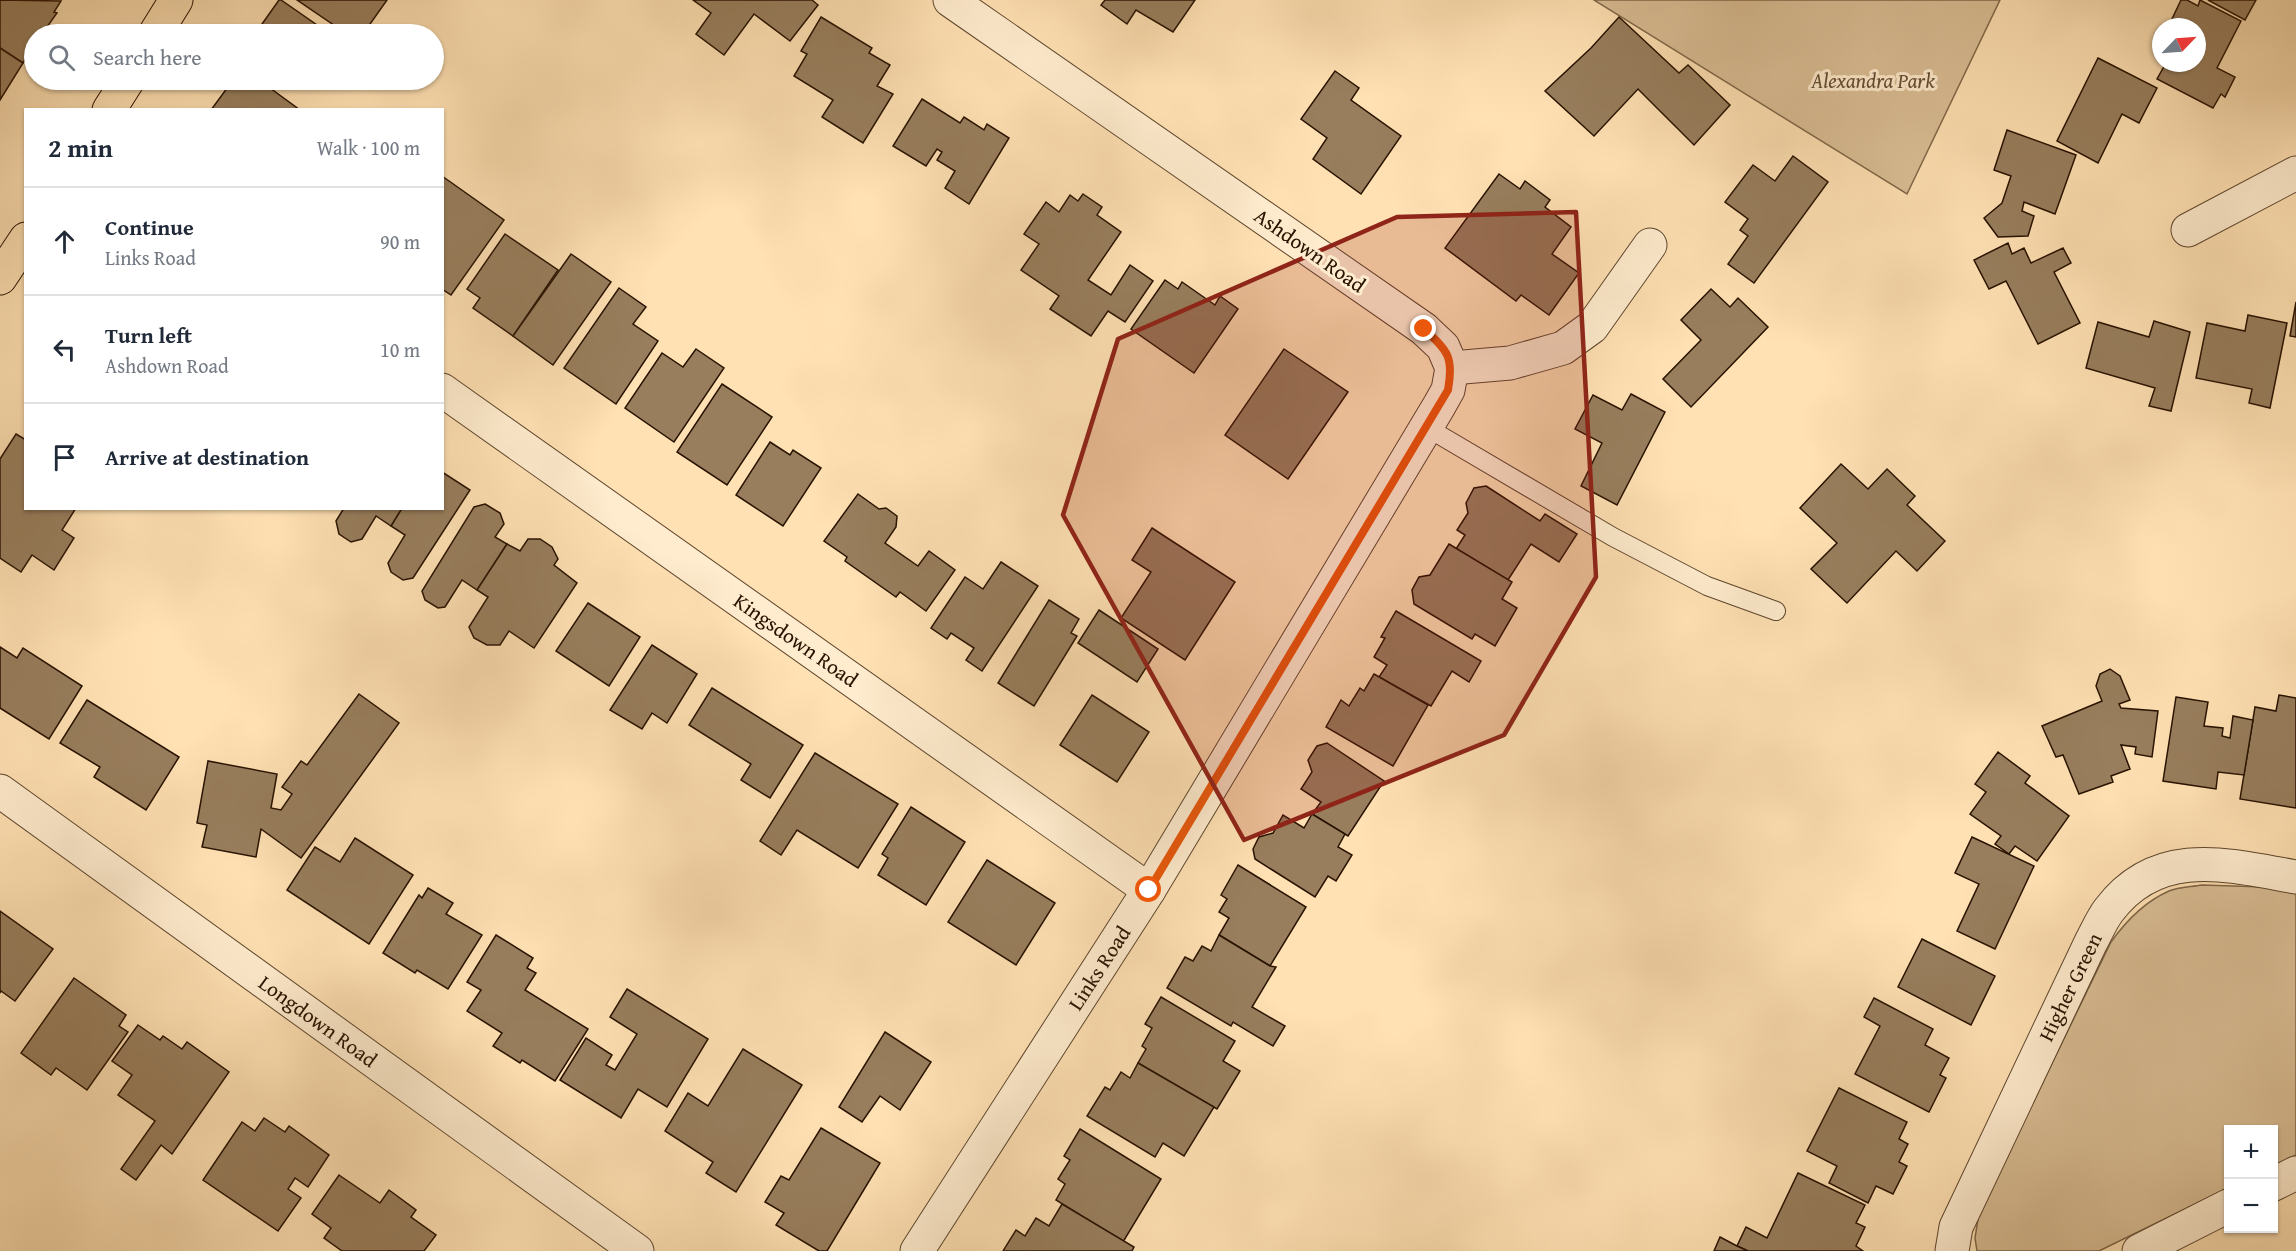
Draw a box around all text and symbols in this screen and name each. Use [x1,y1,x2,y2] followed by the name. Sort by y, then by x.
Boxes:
[2152,18,2206,72] north arrow
[24,24,444,90] search box
[45,41,78,74] icon: search
[93,41,202,73] text: Search here
[1810,65,1935,96] park label: Alexandra Park
[48,128,113,167] text: 2 min
[317,133,420,162] text: Walk · 100 m
[1248,200,1373,300] street label: Ashdown Road
[105,211,194,243] text: Continue
[48,225,81,258] icon: ahead
[380,227,420,256] text: 90 m
[105,243,196,272] text: Links Road
[1410,315,1436,341] route end
[105,319,192,351] text: Turn left
[48,333,81,366] icon: left
[380,335,420,364] text: 10 m
[105,351,229,380] text: Ashdown Road
[48,441,81,474] icon: arrive
[105,441,309,473] text: Arrive at destination
[727,585,865,695] street label: Kingsdown Road
[1135,876,1161,902] route start
[1060,919,1138,1016] street label: Links Road
[2030,927,2110,1047] street label: Higher Green
[252,967,384,1075] street label: Longdown Road
[2224,1125,2278,1233] map controls
[2224,1125,2278,1179] button: +
[2224,1179,2278,1233] button: −

